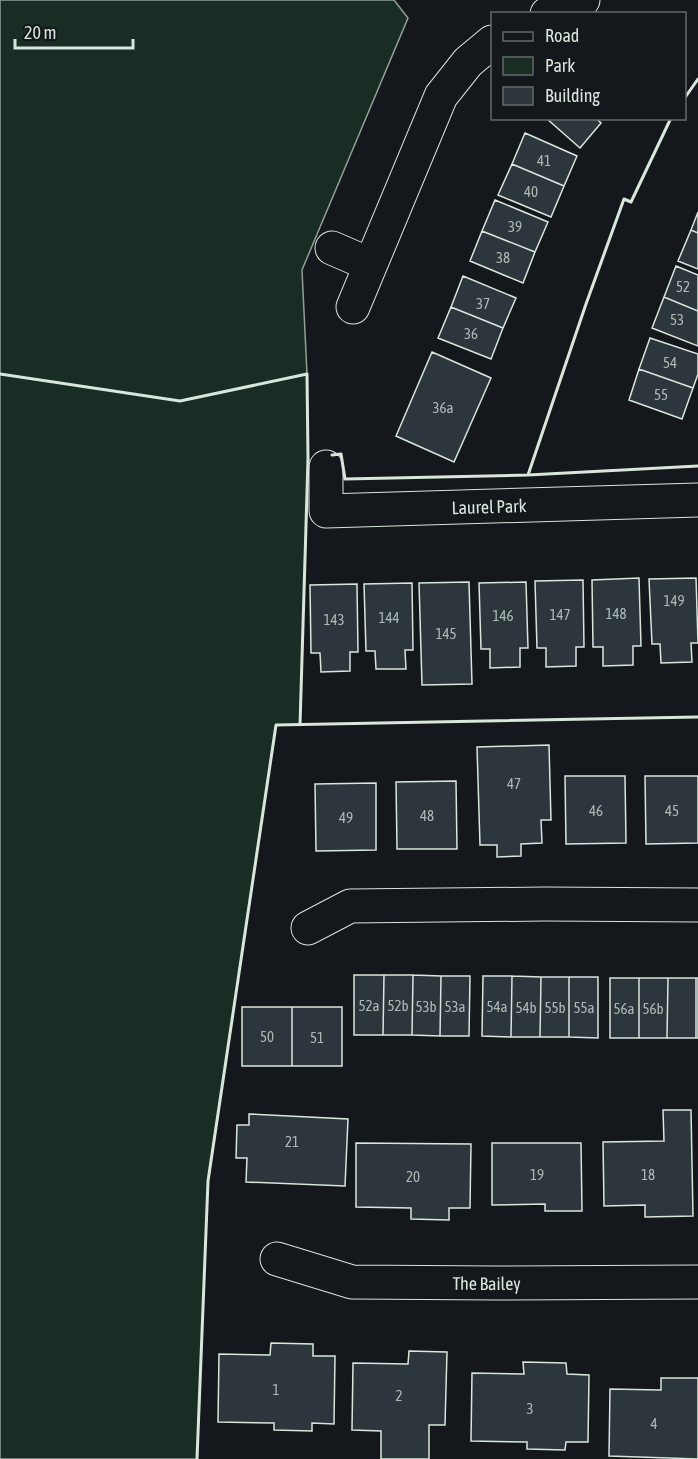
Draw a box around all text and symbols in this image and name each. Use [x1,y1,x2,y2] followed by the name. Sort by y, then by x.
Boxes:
[15,12,134,50] scale bar
[491,12,686,120] legend
[24,22,56,43] text: 20 m
[545,25,579,46] text: Road
[545,55,575,76] text: Park
[545,85,600,106] text: Building
[537,152,551,169] house number: 41
[524,183,538,200] house number: 40
[508,218,522,235] house number: 39
[496,249,510,266] house number: 38
[676,278,690,295] house number: 52
[476,295,490,312] house number: 37
[670,311,684,328] house number: 53
[464,325,478,342] house number: 36
[663,354,677,371] house number: 54
[654,386,668,403] house number: 55
[432,399,454,416] house number: 36a
[451,495,527,518] street label: Laurel Park
[663,592,685,609] house number: 149
[605,605,627,622] house number: 148
[549,606,571,623] house number: 147
[492,607,514,624] house number: 146
[378,609,400,626] house number: 144
[323,611,345,628] house number: 143
[435,625,457,642] house number: 145
[507,775,521,792] house number: 47
[589,802,603,819] house number: 46
[665,802,679,819] house number: 45
[420,807,434,824] house number: 48
[339,809,353,826] house number: 49
[358,997,380,1014] house number: 52a
[387,997,409,1014] house number: 52b
[415,998,437,1015] house number: 53b
[444,998,466,1015] house number: 53a
[486,998,508,1015] house number: 54a
[515,999,537,1016] house number: 54b
[544,999,566,1016] house number: 55b
[573,999,595,1016] house number: 55a
[613,1000,635,1017] house number: 56a
[642,1000,664,1017] house number: 56b
[260,1028,274,1045] house number: 50
[310,1029,324,1046] house number: 51
[285,1133,299,1150] house number: 21
[530,1166,544,1183] house number: 19
[641,1166,655,1183] house number: 18
[406,1168,420,1185] house number: 20
[452,1272,521,1294] street label: The Bailey
[272,1381,280,1398] house number: 1
[395,1387,403,1404] house number: 2
[526,1400,534,1417] house number: 3
[650,1415,658,1432] house number: 4

